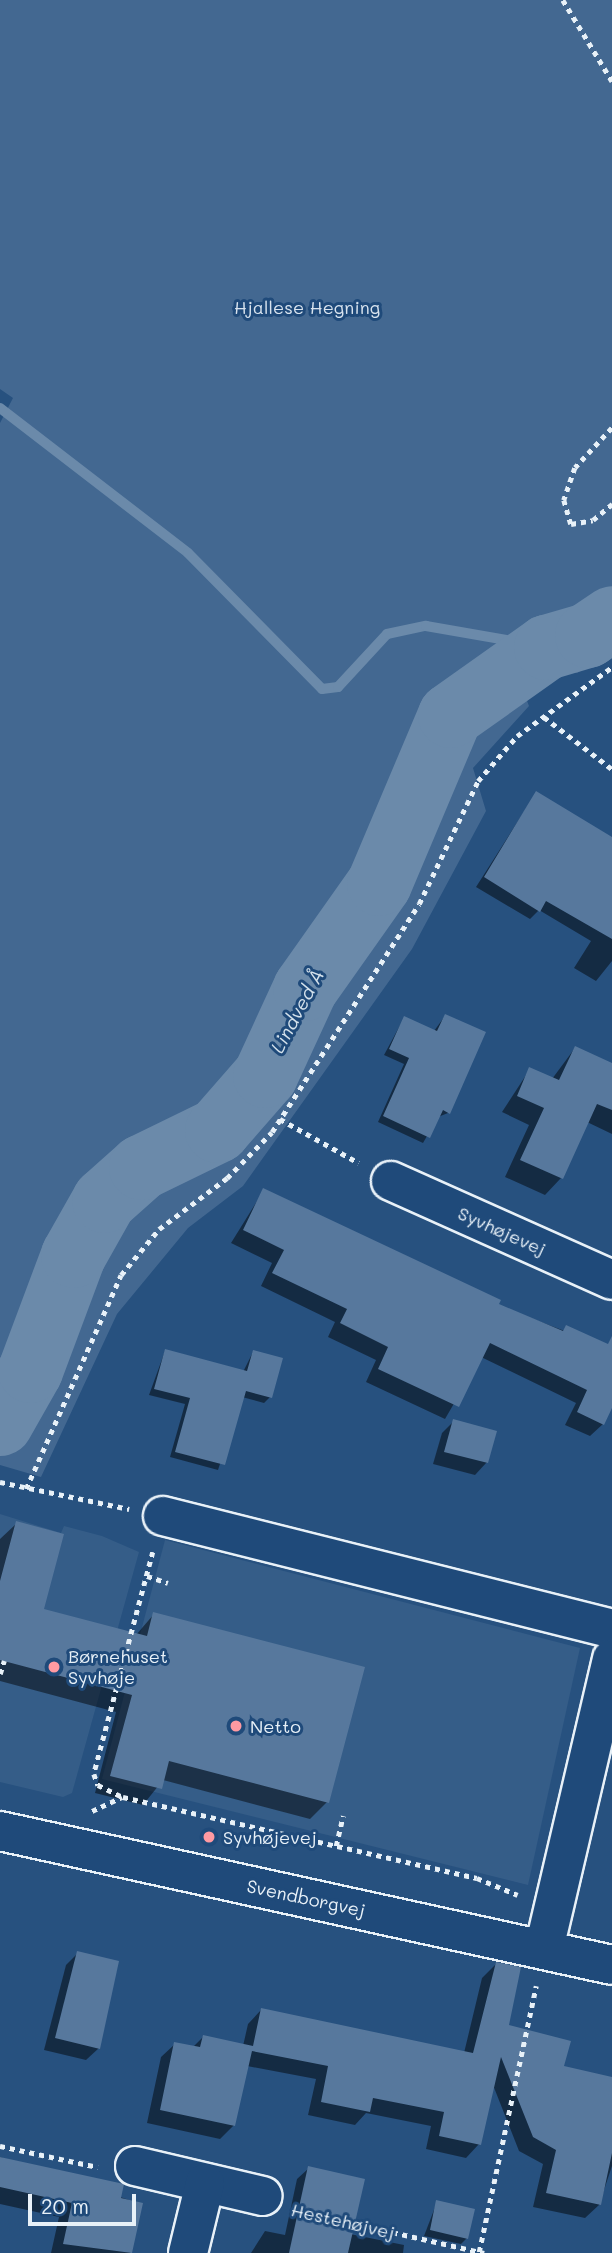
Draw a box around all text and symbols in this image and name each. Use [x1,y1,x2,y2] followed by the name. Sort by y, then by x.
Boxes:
[234,296,380,318] park label: Hjallese Hegning
[265,965,329,1057] water label: Lindved Å
[455,1202,549,1260] street label: Syvhøjevej
[68,1646,168,1688] place label: Børnehuset Syvhøje
[46,1659,62,1675] marker: Børnehuset Syvhøje
[250,1715,301,1737] place label: Netto
[228,1718,244,1734] marker: Netto
[223,1826,317,1848] place label: Syvhøjevej
[201,1829,217,1845] marker: Syvhøjevej
[245,1875,367,1921] street label: Svendborgvej
[32,2180,140,2224] scale bar
[41,2192,89,2219] text: 20 m
[289,2199,397,2243] street label: Hestehøjvej

